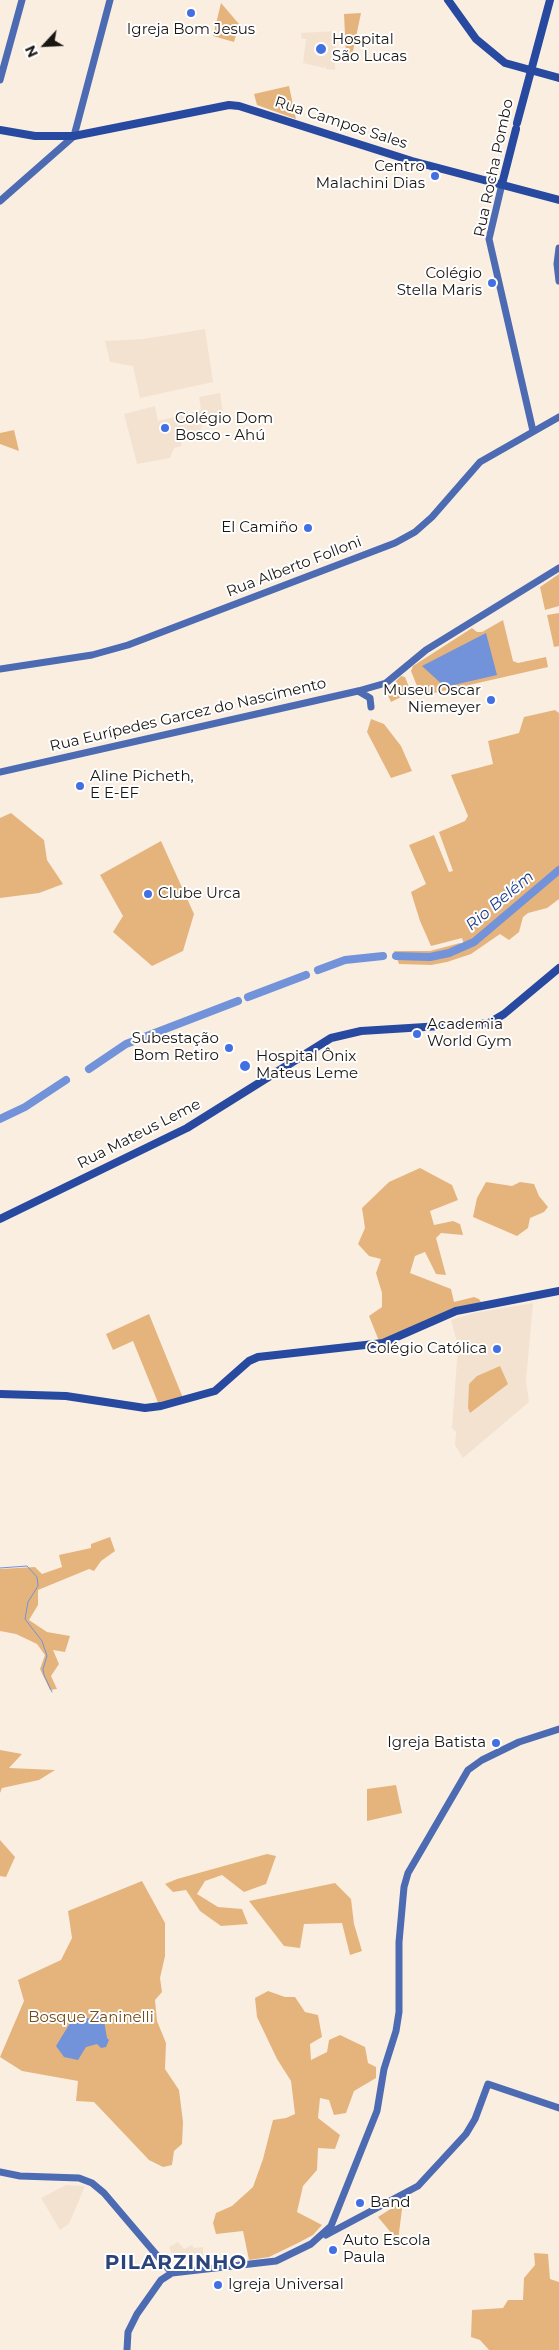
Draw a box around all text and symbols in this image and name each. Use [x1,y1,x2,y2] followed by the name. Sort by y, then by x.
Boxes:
[185,7,197,19] marker: Igreja Bom Jesus
[20,20,70,70] north arrow
[127,21,255,39] place label: Igreja Bom Jesus
[332,31,407,66] place label: Hospital São Lucas
[21,42,42,60] text: N
[314,42,328,56] marker: Hospital São Lucas
[272,93,410,153] street label: Rua Campos Sales
[471,97,517,239] street label: Rua Rocha Pombo
[316,158,425,193] place label: Centro Malachini Dias
[429,170,441,182] marker: Centro Malachini Dias
[397,265,482,300] place label: Colégio Stella Maris
[486,277,498,289] marker: Colégio Stella Maris
[175,410,273,445] place label: Colégio Dom Bosco - Ahú
[159,422,171,434] marker: Colégio Dom Bosco - Ahú
[221,519,298,537] place label: El Camiño
[302,522,314,534] marker: El Camiño
[224,533,364,601] street label: Rua Alberto Folloni
[48,674,328,756] street label: Rua Eurípedes Garcez do Nascimento
[383,682,481,717] place label: Museu Oscar Niemeyer
[485,694,497,706] marker: Museu Oscar Niemeyer
[90,768,194,803] place label: Aline Picheth, E E-EF
[74,780,86,792] marker: Aline Picheth, E E-EF
[462,867,538,935] water label: Rio Belém
[158,885,241,903] place label: Clube Urca
[142,888,154,900] marker: Clube Urca
[427,1016,512,1051] place label: Academia World Gym
[411,1028,423,1040] marker: Academia World Gym
[132,1030,219,1065] place label: Subestação Bom Retiro
[223,1042,235,1054] marker: Subestação Bom Retiro
[256,1048,358,1083] place label: Hospital Ônix Mateus Leme
[238,1059,252,1073] marker: Hospital Ônix Mateus Leme
[74,1095,204,1173] street label: Rua Mateus Leme
[367,1340,487,1358] place label: Colégio Católica
[491,1343,503,1355] marker: Colégio Católica
[387,1734,486,1752] place label: Igreja Batista
[490,1737,502,1749] marker: Igreja Batista
[28,2009,154,2027] park label: Bosque Zaninelli
[370,2194,410,2212] place label: Band
[354,2197,366,2209] marker: Band
[343,2232,431,2267] place label: Auto Escola Paula
[327,2244,339,2256] marker: Auto Escola Paula
[104,2251,248,2275] district label: PILARZINHO
[228,2276,344,2294] place label: Igreja Universal
[212,2279,224,2291] marker: Igreja Universal

